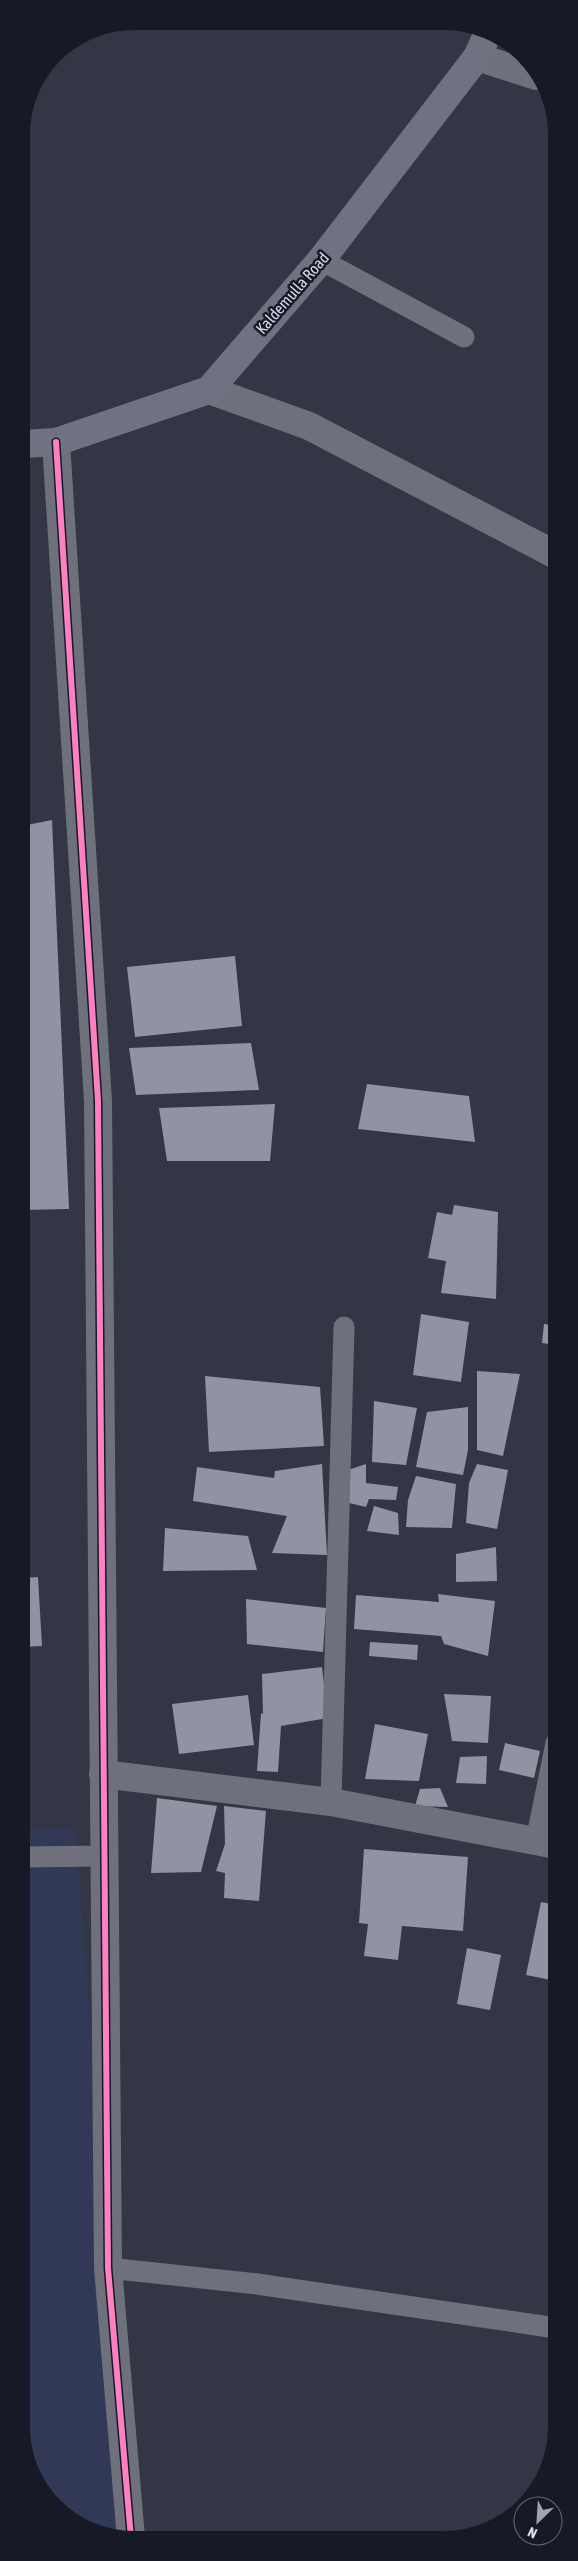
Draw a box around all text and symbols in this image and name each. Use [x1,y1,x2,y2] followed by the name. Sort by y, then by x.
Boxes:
[252,249,332,337] street label: Kaldemulla Road
[513,2496,563,2546] north arrow
[525,2524,540,2542] text: N

